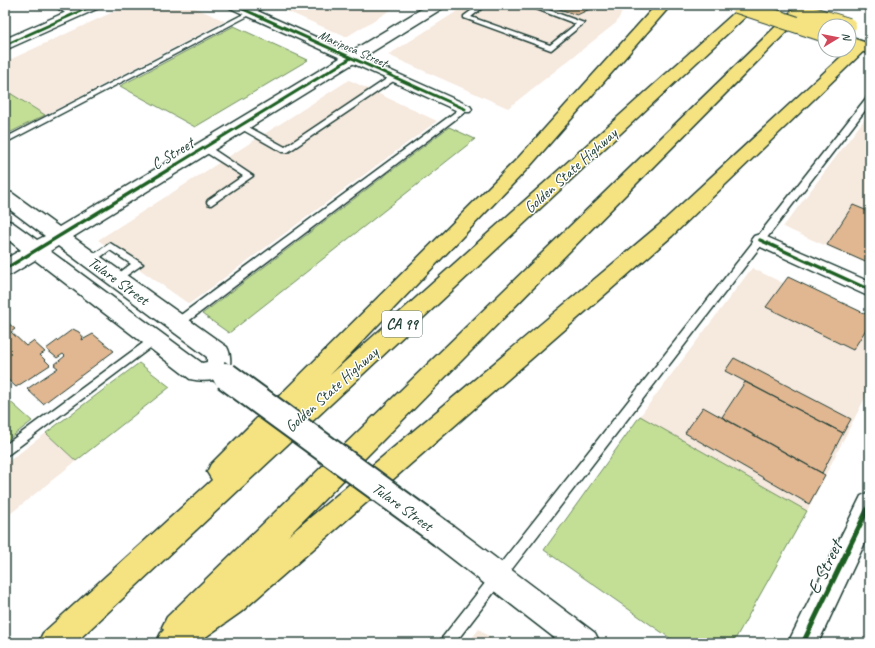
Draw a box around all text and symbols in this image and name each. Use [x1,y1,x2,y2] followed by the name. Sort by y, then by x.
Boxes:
[817,18,857,58] north arrow
[316,27,391,72] street label: Mariposa Street
[839,32,855,43] text: N
[520,123,623,218] street label: Golden State Highway
[148,132,200,174] street label: C Street
[84,252,154,311] street label: Tulare Street
[382,311,422,337] road number: CA 99
[281,342,384,437] street label: Golden State Highway
[368,478,438,537] street label: Tulare Street
[802,535,849,598] street label: E Street

